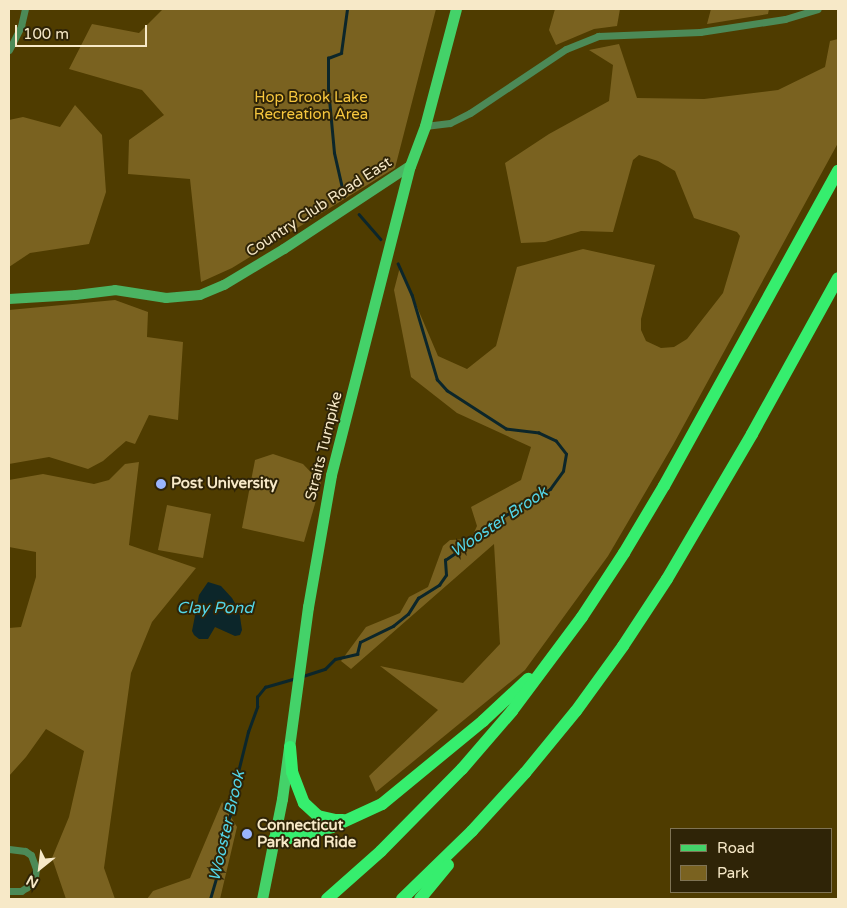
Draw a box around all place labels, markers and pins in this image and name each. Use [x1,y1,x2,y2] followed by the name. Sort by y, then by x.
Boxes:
[171,475,277,493] place label: Post University
[155,478,167,490] marker: Post University
[257,816,356,851] place label: Connecticut Park and Ride
[241,828,253,840] marker: Connecticut Park and Ride

